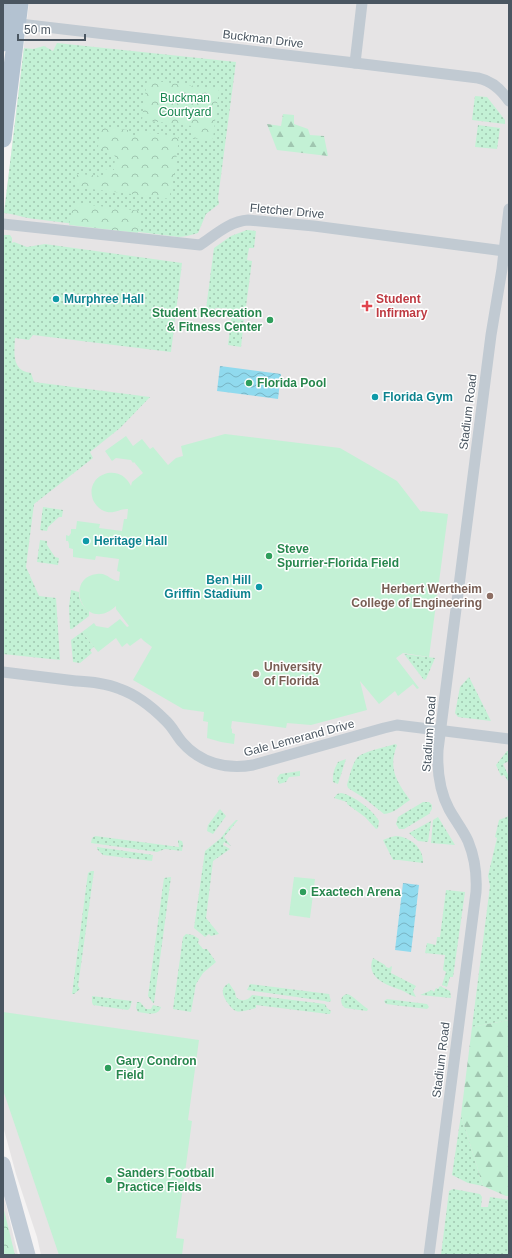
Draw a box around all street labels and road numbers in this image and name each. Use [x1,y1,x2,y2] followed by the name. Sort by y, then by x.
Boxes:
[222,27,305,51] street label: Buckman Drive
[249,201,325,221] street label: Fletcher Drive
[456,373,480,451] street label: Stadium Road
[419,696,439,772] street label: Stadium Road
[242,716,356,760] street label: Gale Lemerand Drive
[429,1021,453,1099] street label: Stadium Road

